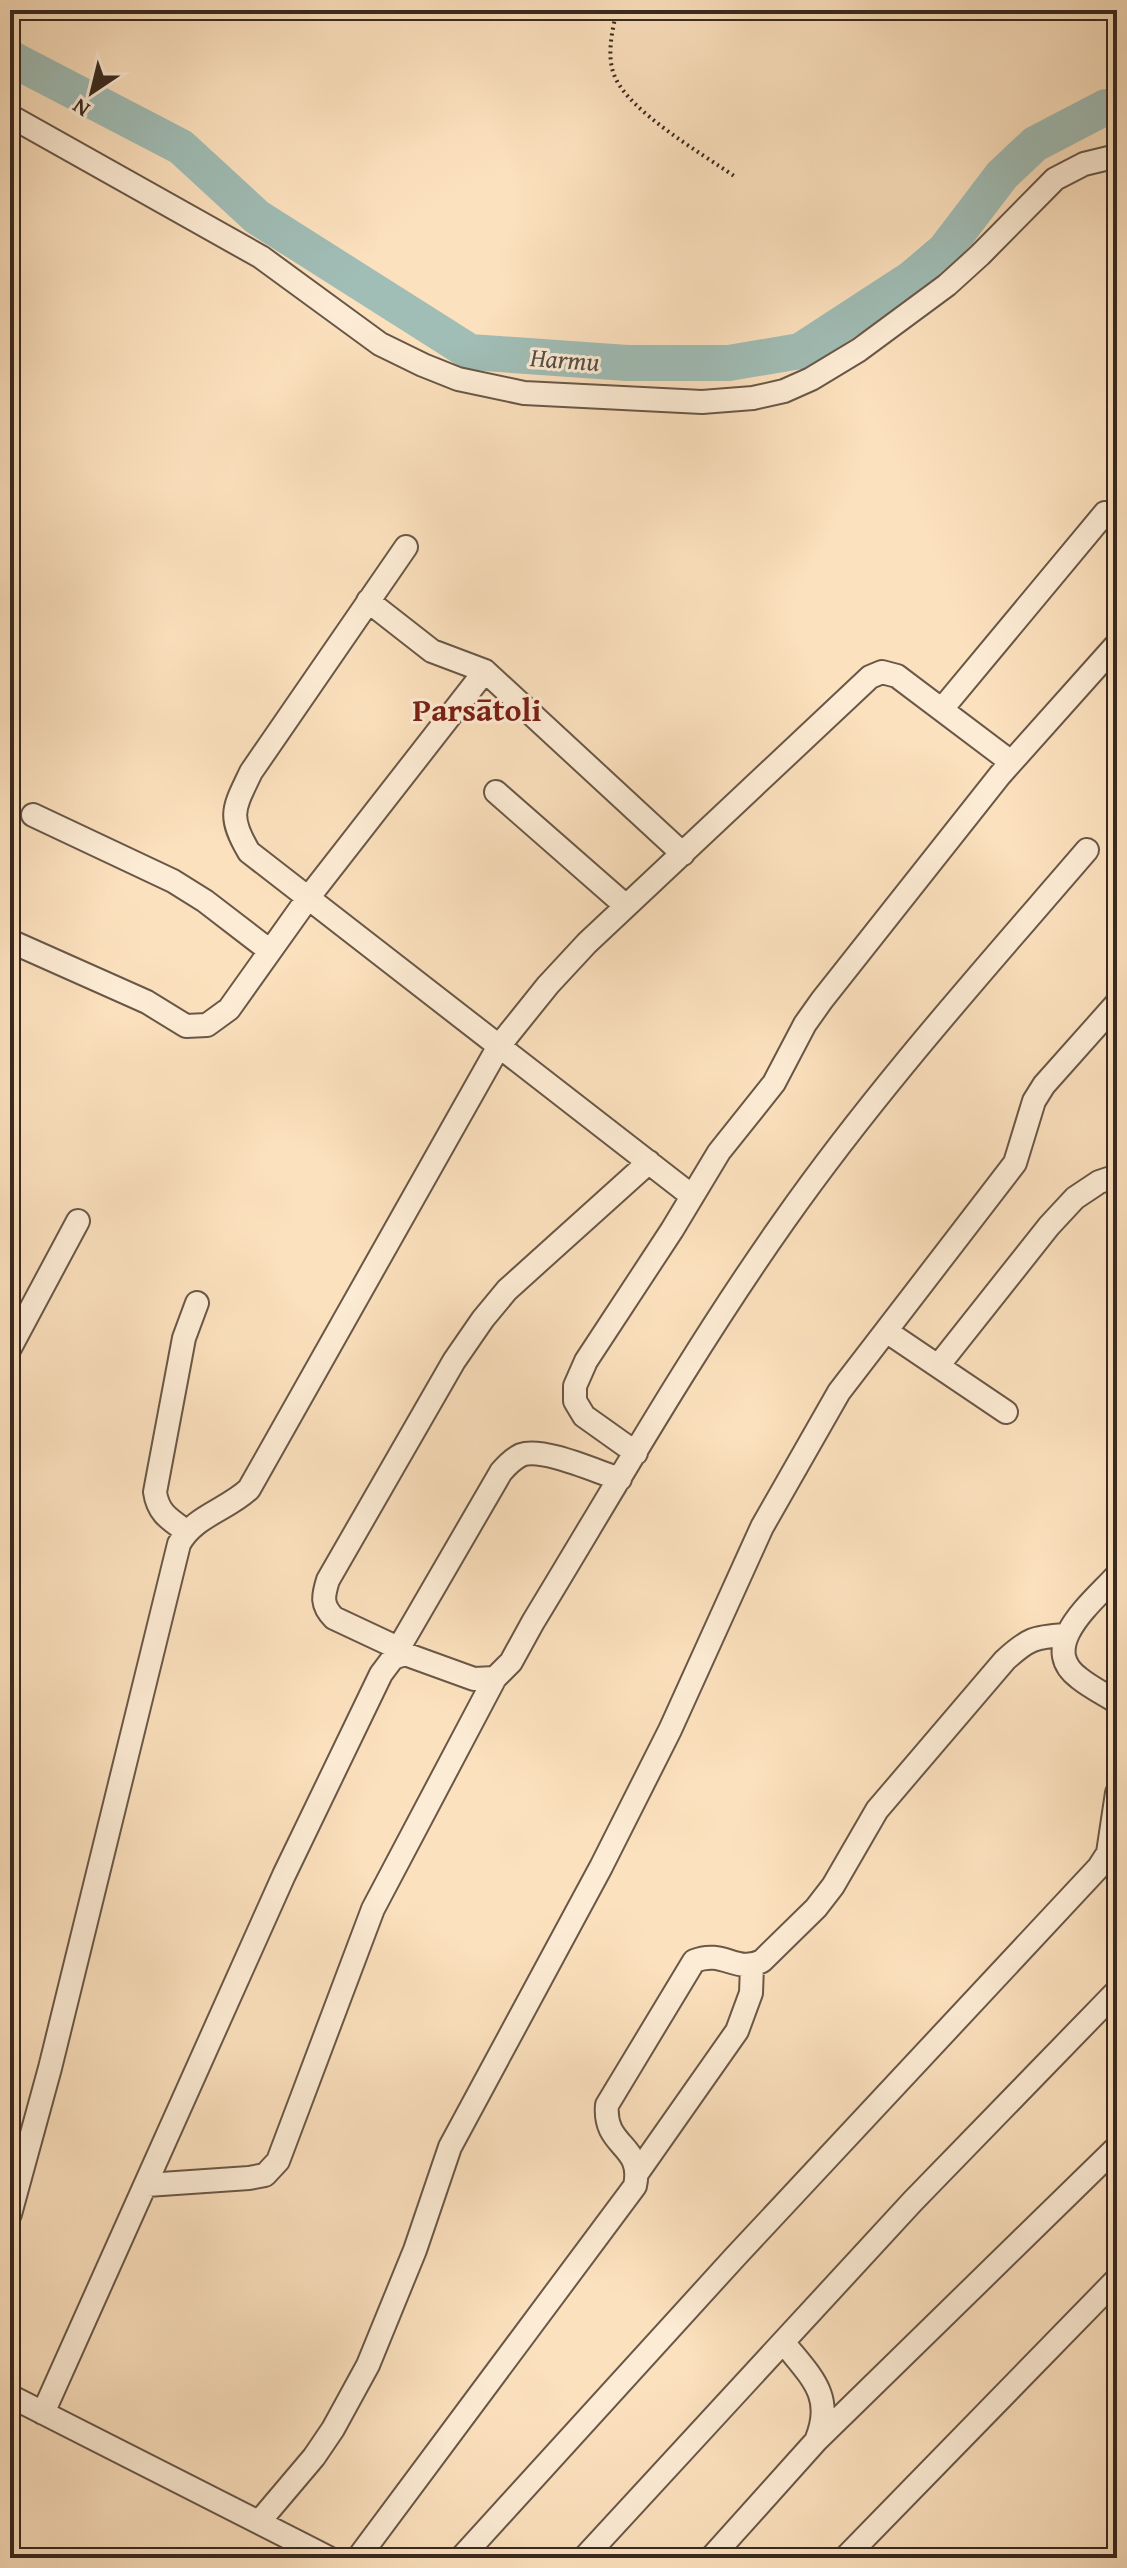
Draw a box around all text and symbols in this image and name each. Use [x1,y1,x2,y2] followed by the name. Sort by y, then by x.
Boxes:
[52,52,132,132] north arrow
[65,91,96,126] text: N
[528,337,601,381] water label: Harmu
[413,686,542,733] district label: Parsātoli

